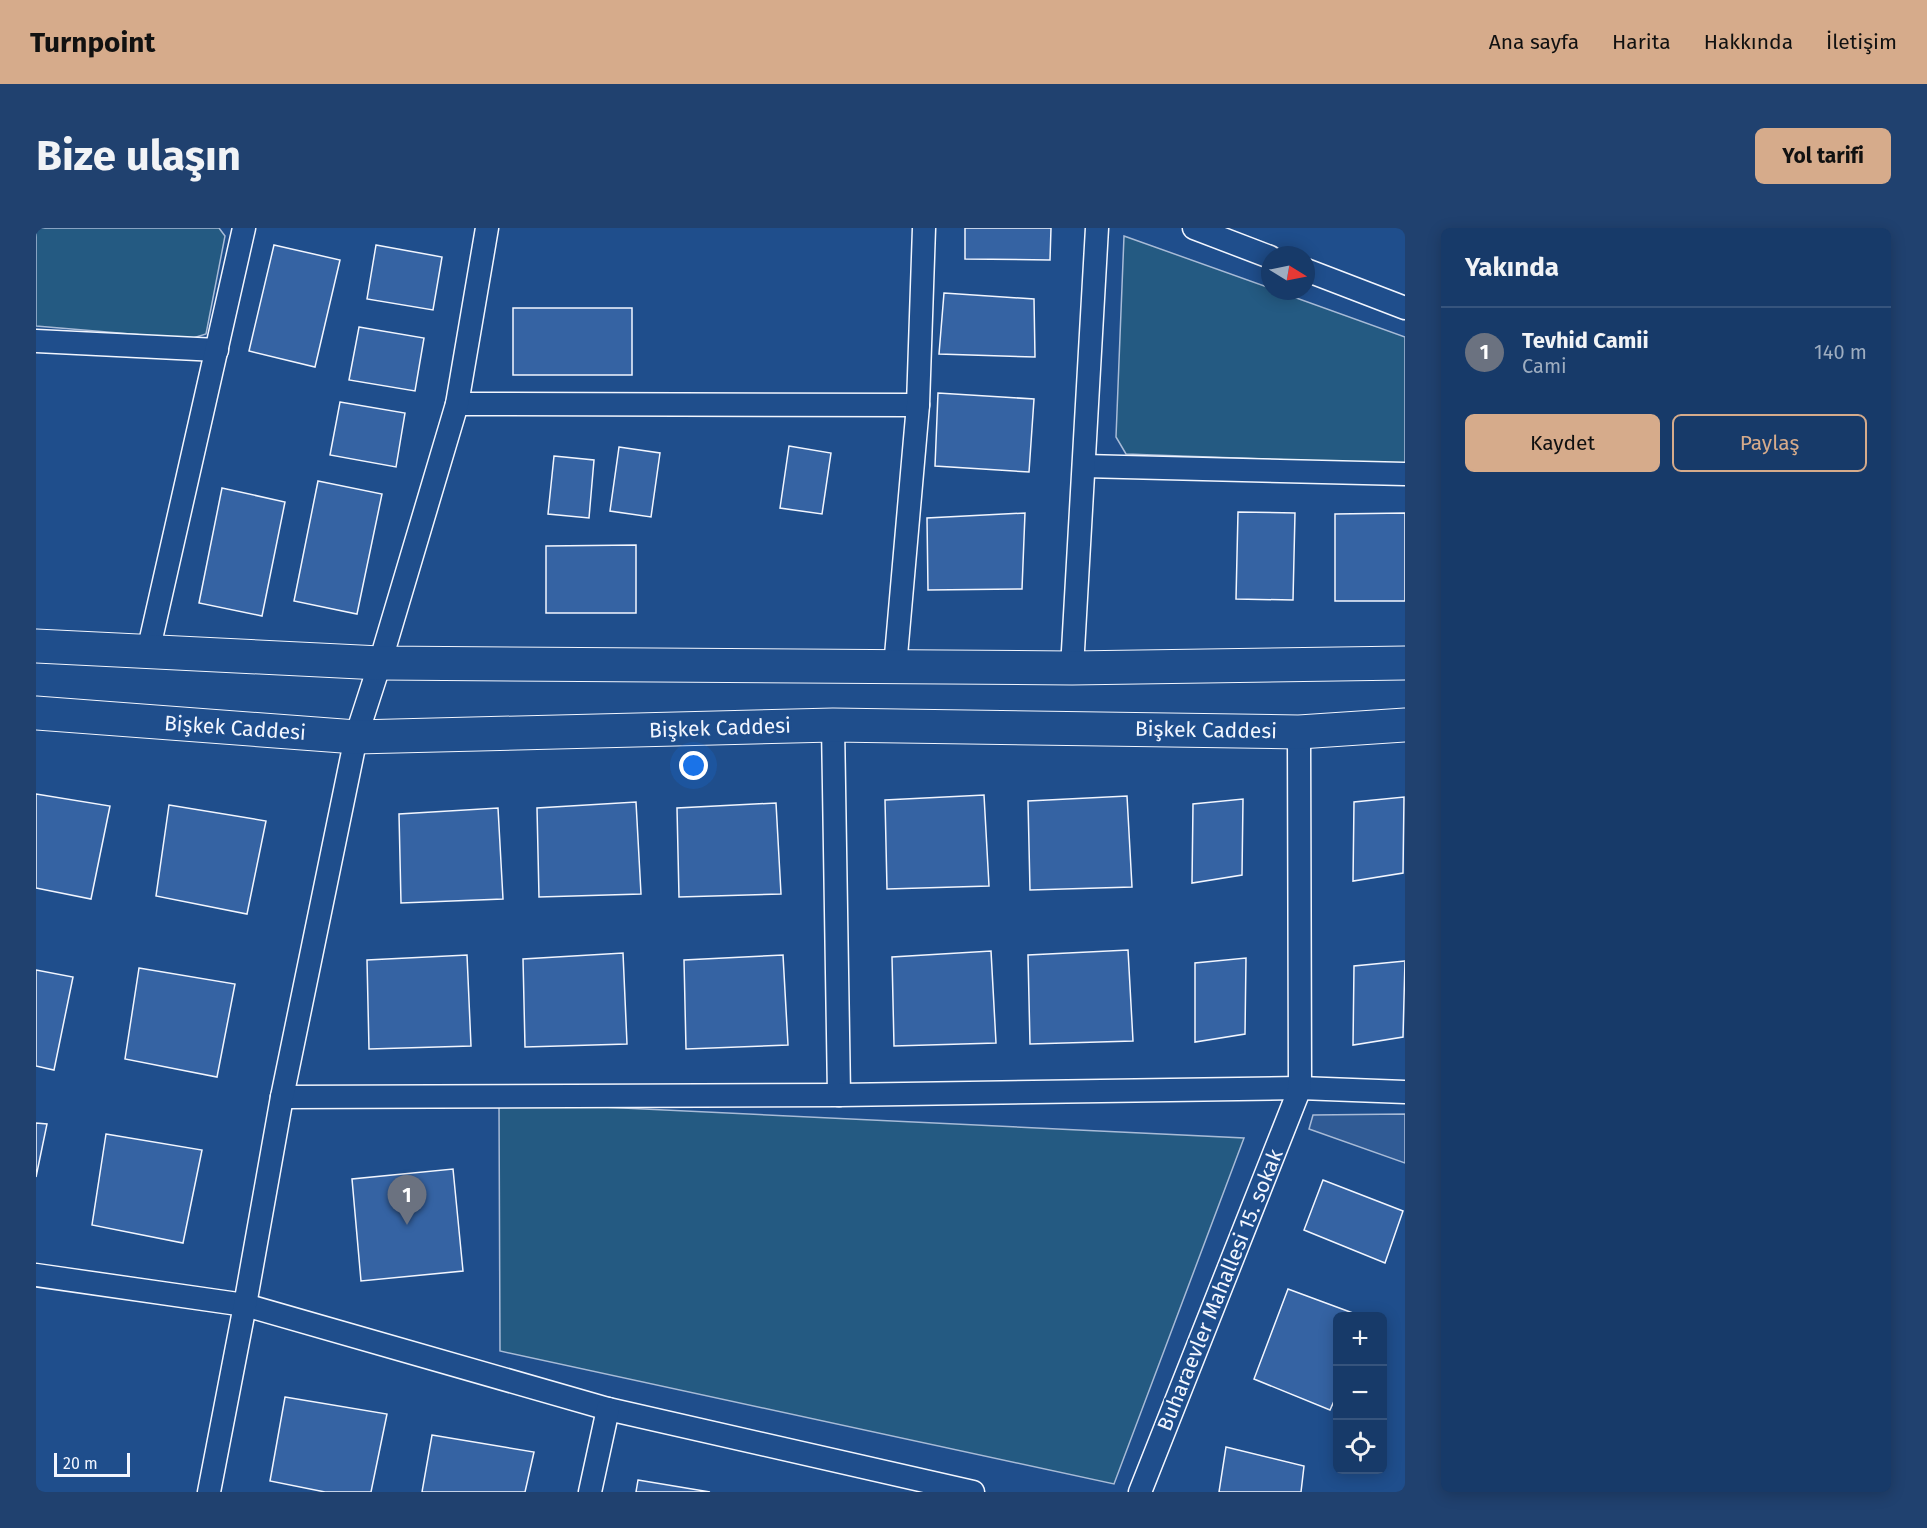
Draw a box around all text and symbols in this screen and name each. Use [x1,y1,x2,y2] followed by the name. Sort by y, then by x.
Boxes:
[30,26,155,59] text: Turnpoint
[1489,29,1579,55] text: Ana sayfa
[1612,29,1671,55] text: Harita
[1704,29,1793,55] text: Hakkında
[1826,29,1897,55] text: İletişim
[1755,128,1891,184] button: Yol tarifi
[36,131,241,181] text: Bize ulaşın
[1261,246,1315,300] north arrow
[1465,252,1559,283] text: Yakında
[1522,327,1649,354] text: Tevhid Camii
[1480,340,1489,364] text: 1
[1814,340,1867,364] text: 140 m
[1522,354,1567,378] text: Cami
[1465,414,1660,472] button: Kaydet
[1672,414,1867,472] button: Paylaş
[163,710,307,746] street label: Bişkek Caddesi
[649,713,791,743] street label: Bişkek Caddesi
[1135,716,1277,744] street label: Bişkek Caddesi
[679,751,708,780] your location
[1151,1145,1289,1435] street label: Buharaevler Mahallesi 15. sokak
[388,1176,427,1225] pin: 1
[1333,1312,1387,1474] map controls
[1333,1312,1387,1366] button: +
[1333,1366,1387,1420] button: −
[1333,1420,1387,1474] button: locate
[54,1450,130,1478] scale bar
[63,1454,98,1473] text: 20 m

